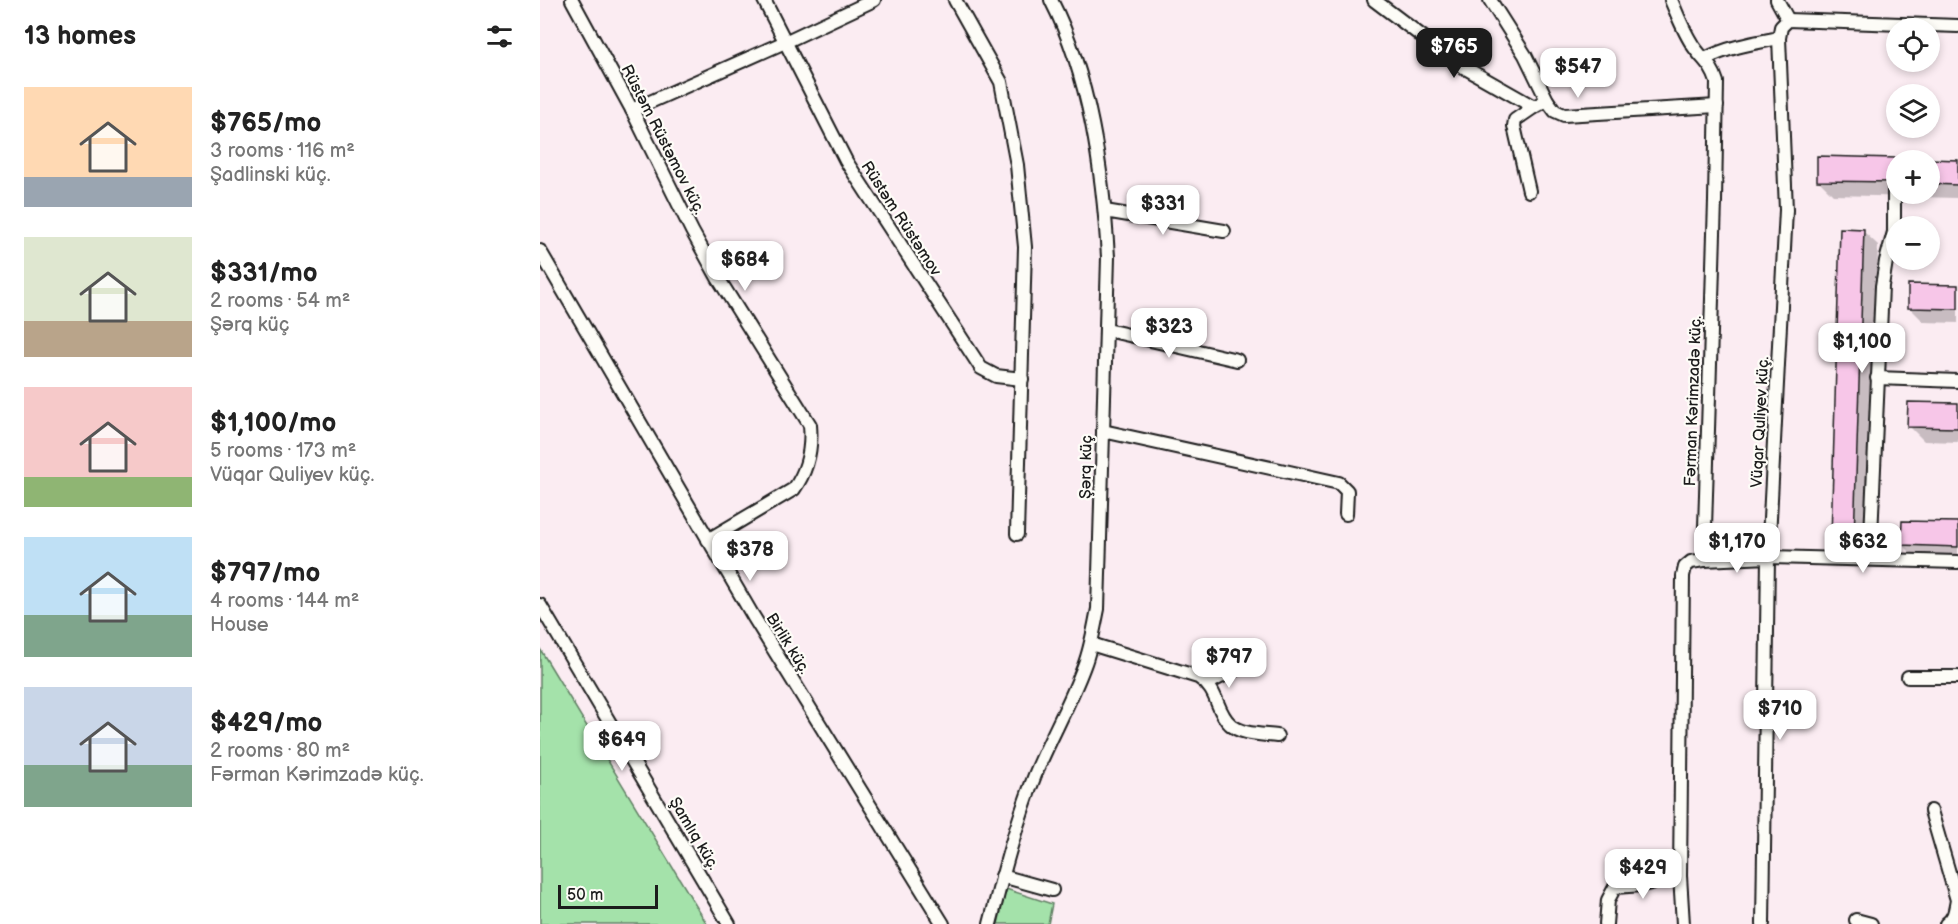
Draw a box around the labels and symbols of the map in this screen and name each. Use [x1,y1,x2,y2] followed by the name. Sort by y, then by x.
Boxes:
[1418,28,1490,79] pin: $765
[1542,48,1614,99] pin: $547
[617,62,709,218] street label: Rüstəm Rüstəmov küç.
[857,158,945,280] street label: Rüstəm Rüstəmov
[1127,185,1199,236] pin: $331
[709,241,781,292] pin: $684
[1133,308,1205,359] pin: $323
[1681,315,1706,487] street label: Fərman Kərimzadə küç.
[1813,323,1911,374] pin: $1,100
[1748,356,1773,488] street label: Vüqar Quliyev küç.
[1076,435,1097,499] street label: Şərq küç
[1688,523,1786,574] pin: $1,170
[1827,523,1899,574] pin: $632
[714,531,786,582] pin: $378
[762,610,814,678] street label: Birlik küç.
[1193,638,1265,689] pin: $797
[1744,690,1816,741] pin: $710
[586,721,658,772] pin: $649
[665,794,723,874] street label: Şamlıq küç.
[1607,849,1679,900] pin: $429
[558,882,658,910] scale bar

